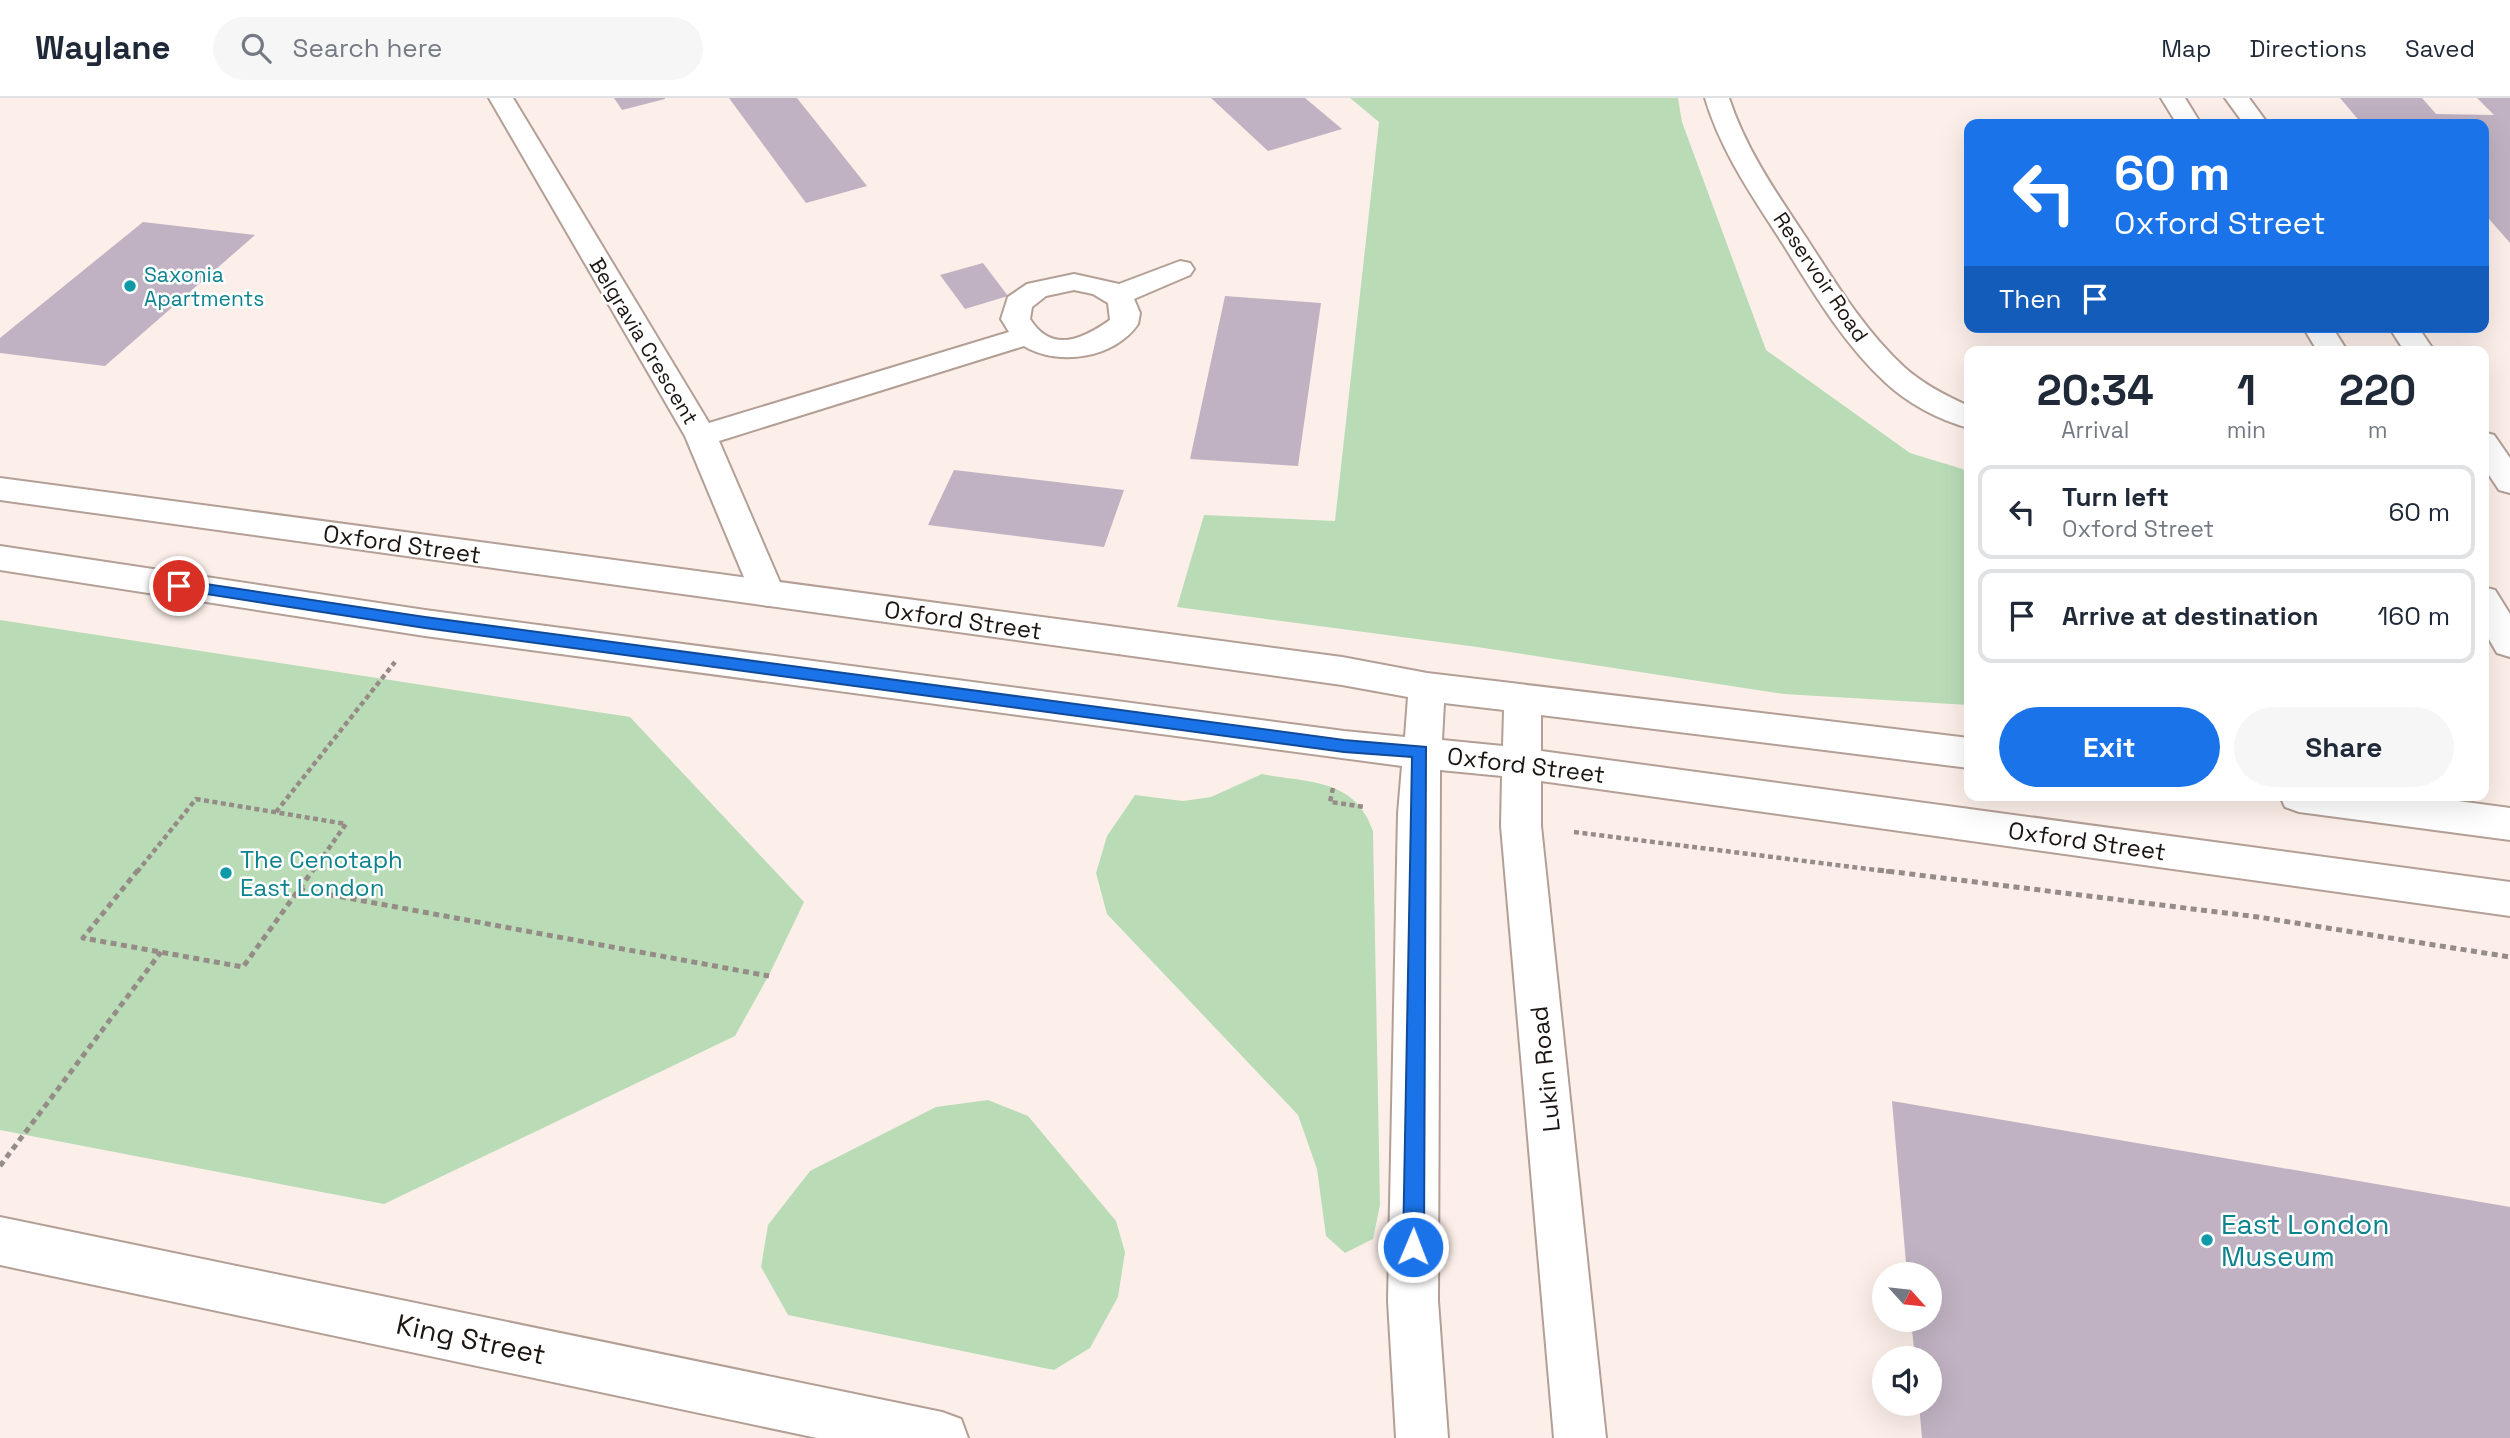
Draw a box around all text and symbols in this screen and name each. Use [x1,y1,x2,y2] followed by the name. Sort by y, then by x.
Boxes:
[213,17,703,80] search box
[35,27,171,69] text: Waylane
[237,29,275,67] icon: search
[293,31,442,65] text: Search here
[2161,33,2211,64] text: Map
[2249,33,2367,64] text: Directions
[2405,33,2475,64] text: Saved
[2114,142,2230,204] text: 60 m
[1999,147,2090,238] icon: left
[2114,203,2326,243] text: Oxford Street
[1768,207,1874,347] street label: Reservoir Road
[584,253,704,429] street label: Belgravia Crescent
[144,261,264,312] place label: Saxonia Apartments
[122,278,138,294] marker: Saxonia Apartments
[2076,280,2114,318] icon: arrive
[1999,282,2062,316] text: Then
[2037,364,2154,417] text: 20:34
[2237,364,2256,417] text: 1
[2339,364,2416,417] text: 220
[2061,415,2130,445] text: Arrival
[2227,415,2266,445] text: min
[2368,415,2387,445] text: m
[2062,480,2169,514] text: Turn left
[2003,493,2041,531] icon: left
[2388,495,2450,529] text: 60 m
[2062,514,2214,544] text: Oxford Street
[321,518,483,570] street label: Oxford Street
[149,556,209,616] pin
[160,567,198,605] icon: arrive
[882,594,1044,646] street label: Oxford Street
[2003,597,2041,635] icon: arrive
[2062,599,2319,633] text: Arrive at destination
[2378,599,2450,633] text: 160 m
[1999,707,2220,787] button: Exit
[2234,707,2454,787] button: Share
[1445,740,1607,790] street label: Oxford Street
[2006,815,2168,867] street label: Oxford Street
[240,844,403,903] place label: The Cenotaph East London
[218,865,234,881] marker: The Cenotaph East London
[1523,1005,1567,1133] street label: Lukin Road
[2221,1206,2389,1274] place label: East London Museum
[1376,1210,1450,1284] position arrow
[2199,1232,2215,1248] marker: East London Museum
[1872,1262,1942,1332] north arrow
[1872,1262,1942,1416] map controls
[393,1306,549,1372] street label: King Street
[1872,1346,1942,1416] button: sound

